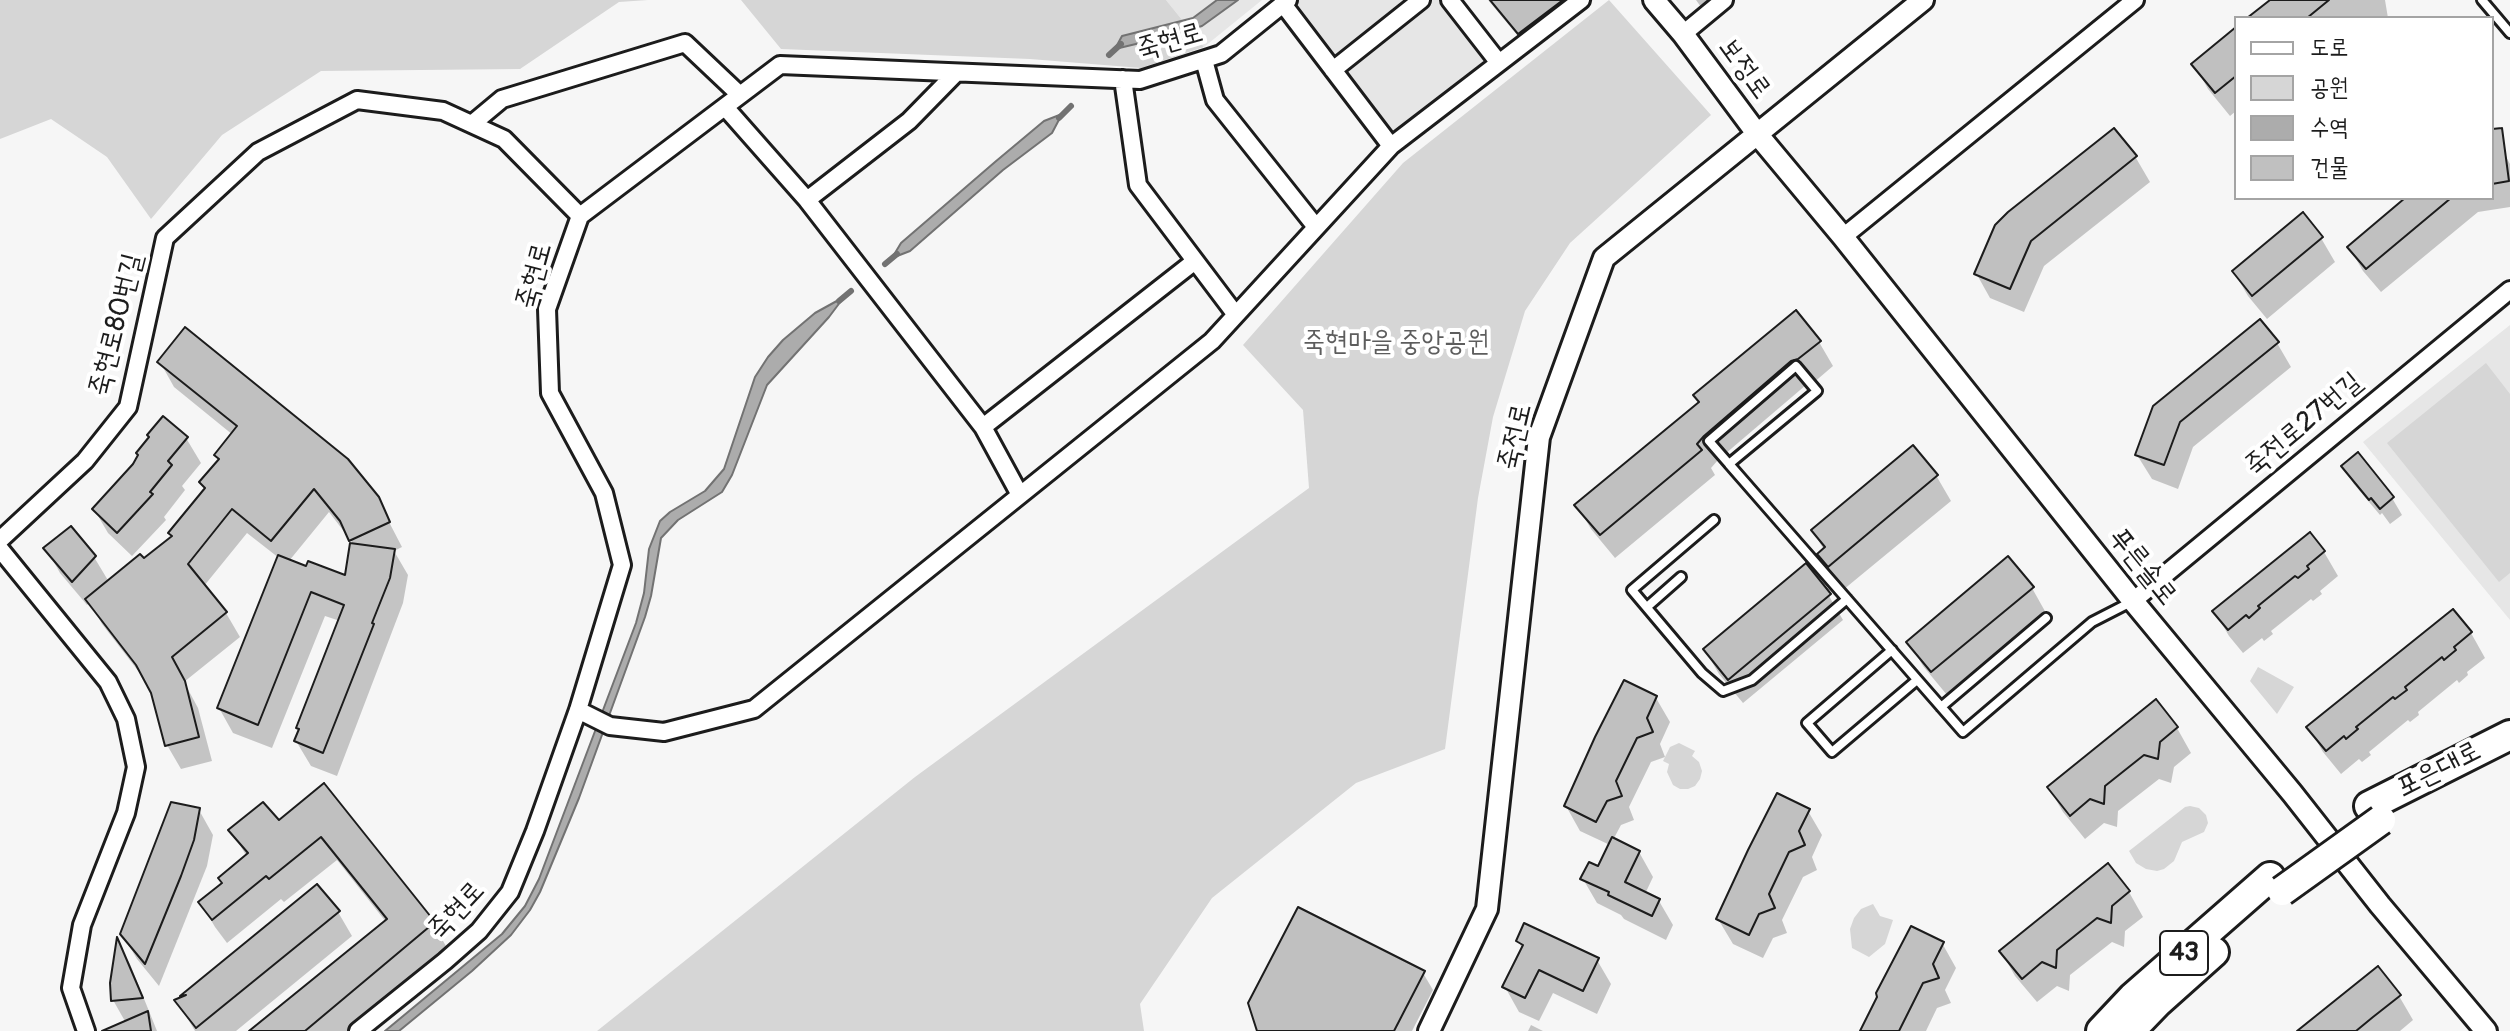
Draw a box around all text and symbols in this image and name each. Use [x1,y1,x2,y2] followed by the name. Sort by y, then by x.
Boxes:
[2234,16,2494,200] legend
[1133,17,1207,67] street label: 죽현로
[1711,32,1777,106] street label: 보정로
[2310,33,2349,62] text: 도로
[2310,73,2349,102] text: 공원
[2310,113,2349,142] text: 수역
[2310,153,2349,182] text: 건물
[510,239,560,313] street label: 죽현로
[83,250,151,400] street label: 죽현로80번길
[1303,326,1489,360] park label: 죽현마을 중앙공원
[2238,366,2370,484] street label: 죽전로27번길
[1492,400,1540,474] street label: 죽전로
[2101,521,2183,613] street label: 푸른솔로
[2391,735,2487,805] street label: 포은대로
[422,875,492,947] street label: 죽현로
[2160,931,2208,975] road number: 43

